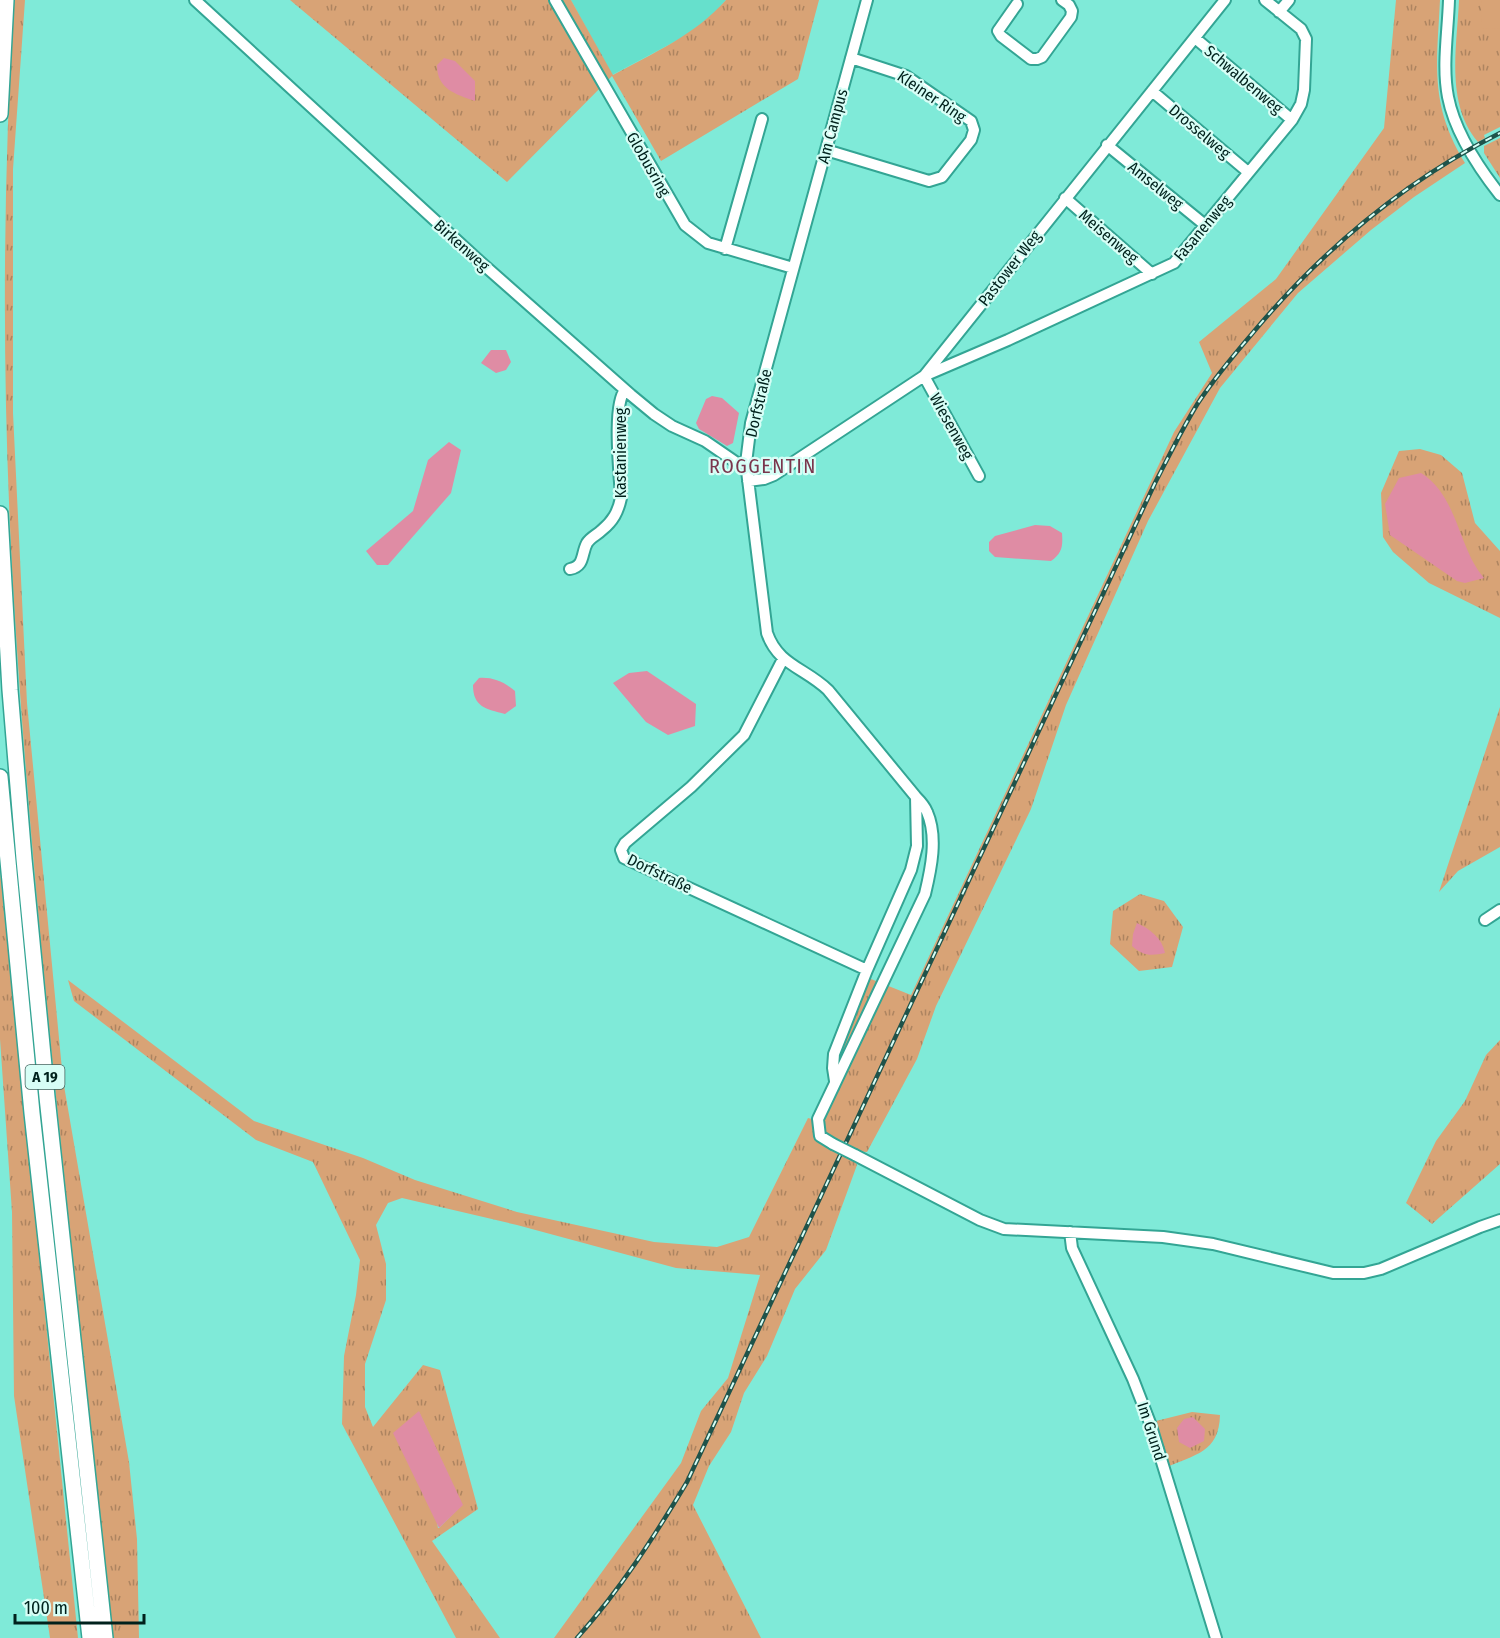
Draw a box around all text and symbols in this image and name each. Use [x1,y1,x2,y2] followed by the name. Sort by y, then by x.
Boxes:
[1201,41,1287,118] street label: Schwalbenweg
[894,66,970,127] street label: Kleiner Ring
[813,87,852,165] street label: Am Campus
[1165,100,1235,163] street label: Drosselweg
[623,129,675,200] street label: Globusring
[1124,157,1188,214] street label: Amselweg
[1170,192,1235,265] street label: Fasanenweg
[1075,205,1143,268] street label: Meisenweg
[430,216,494,275] street label: Birkenweg
[974,226,1045,310] street label: Pastower Weg
[741,367,776,439] street label: Dorfstraße
[926,390,978,463] street label: Wiesenweg
[611,407,630,498] street label: Kastanienweg
[709,454,817,478] district label: ROGGENTIN
[624,850,695,897] street label: Dorfstraße
[26,1065,64,1089] road number: A 19
[1133,1400,1170,1463] street label: Im Grund
[15,1587,144,1625] scale bar
[24,1597,68,1619] text: 100 m

